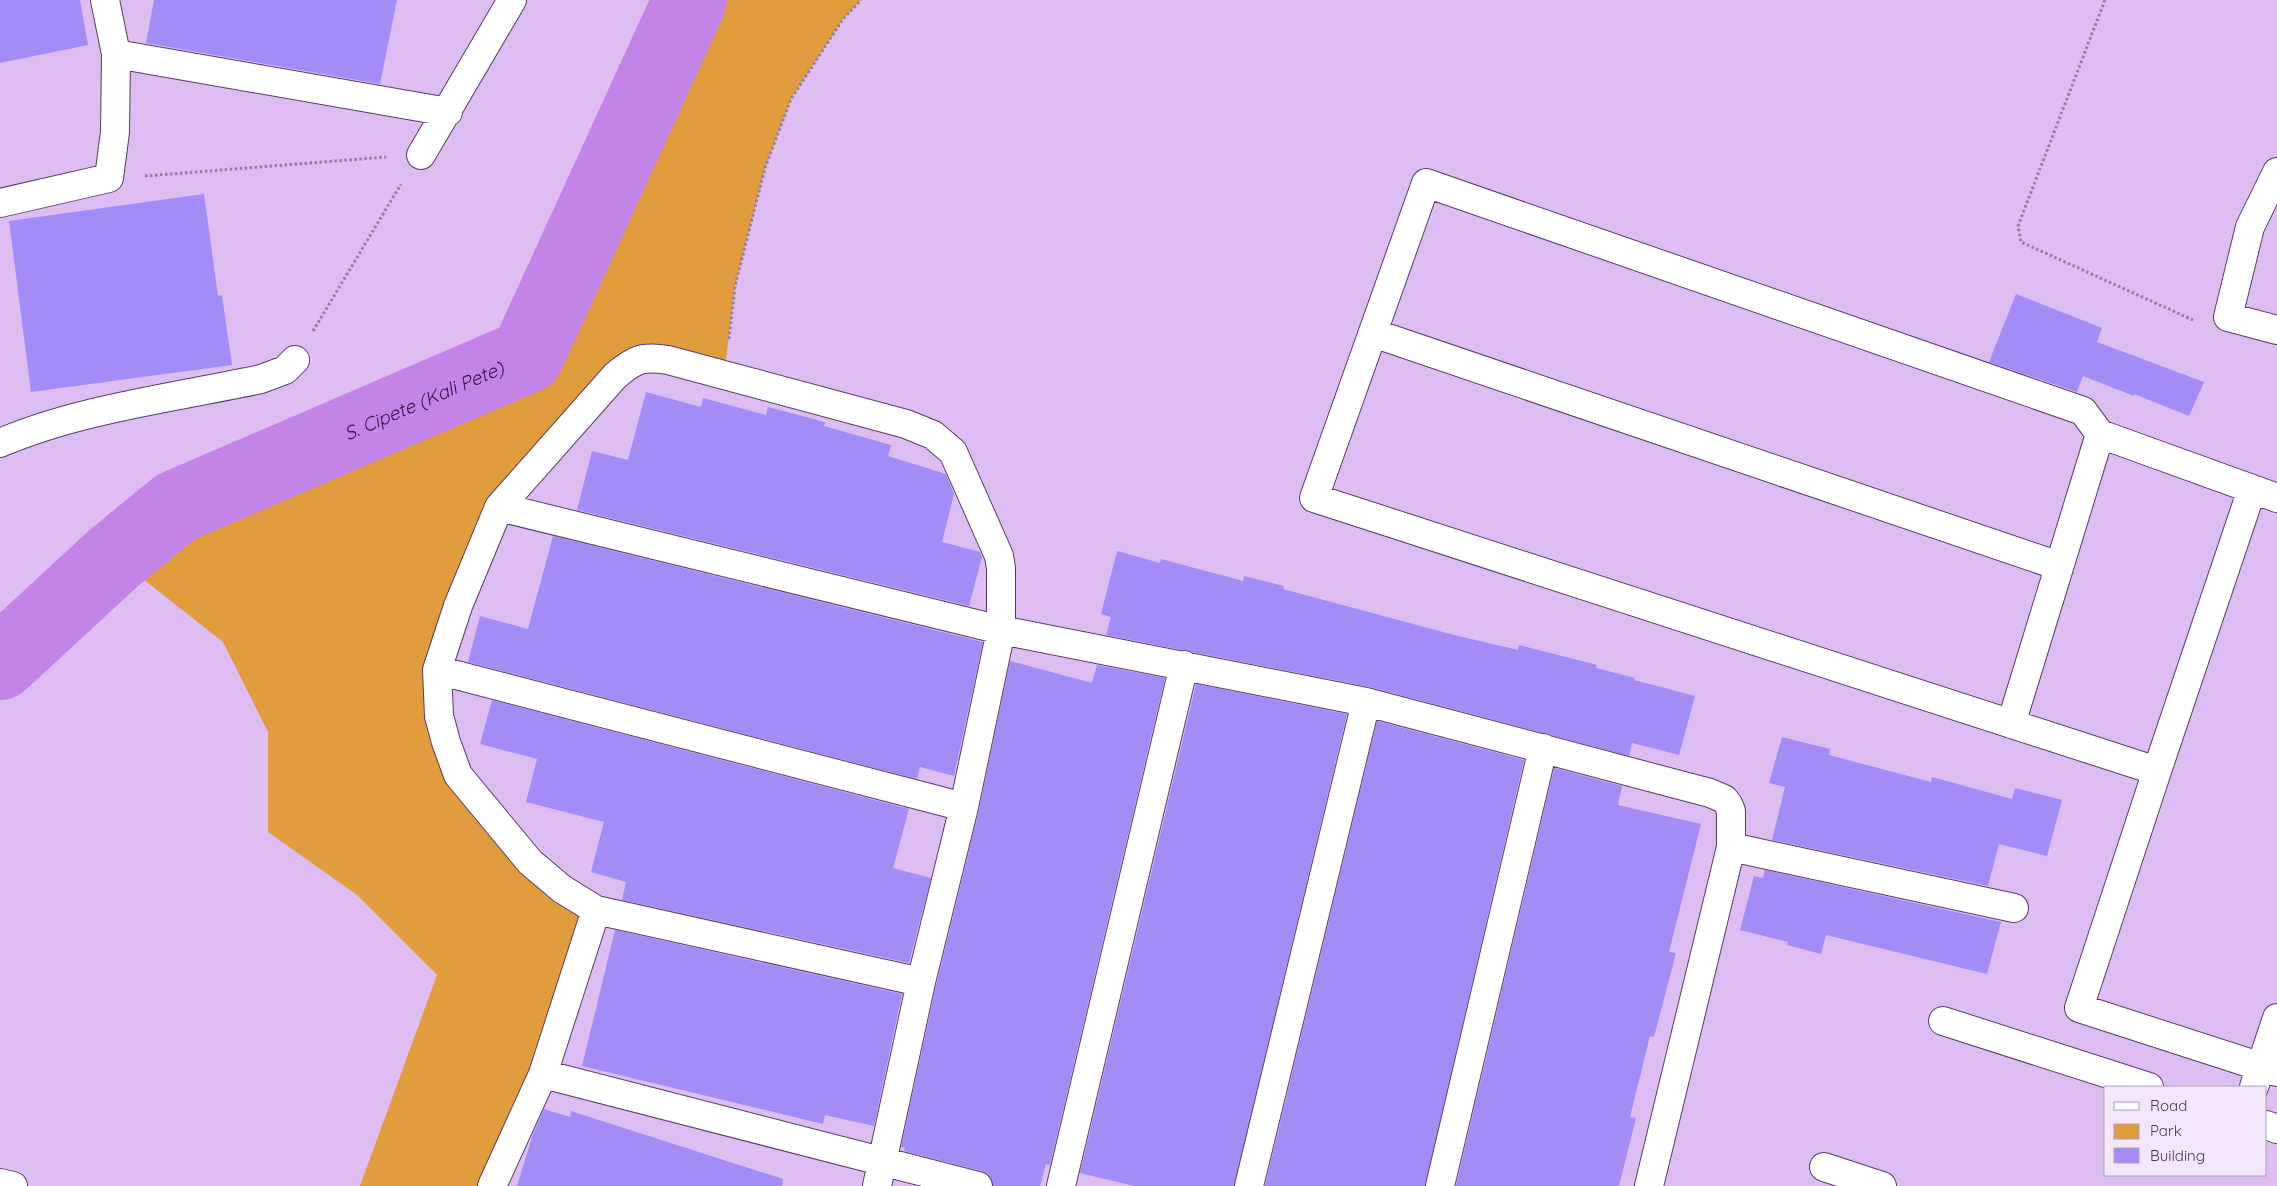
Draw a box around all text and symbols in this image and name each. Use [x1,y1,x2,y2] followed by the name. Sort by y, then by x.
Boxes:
[340,355,508,445] water label: S. Cipete (Kali Pete)
[2104,1086,2267,1176] legend
[2150,1096,2187,1115] text: Road
[2150,1121,2182,1140] text: Park
[2150,1146,2205,1165] text: Building

